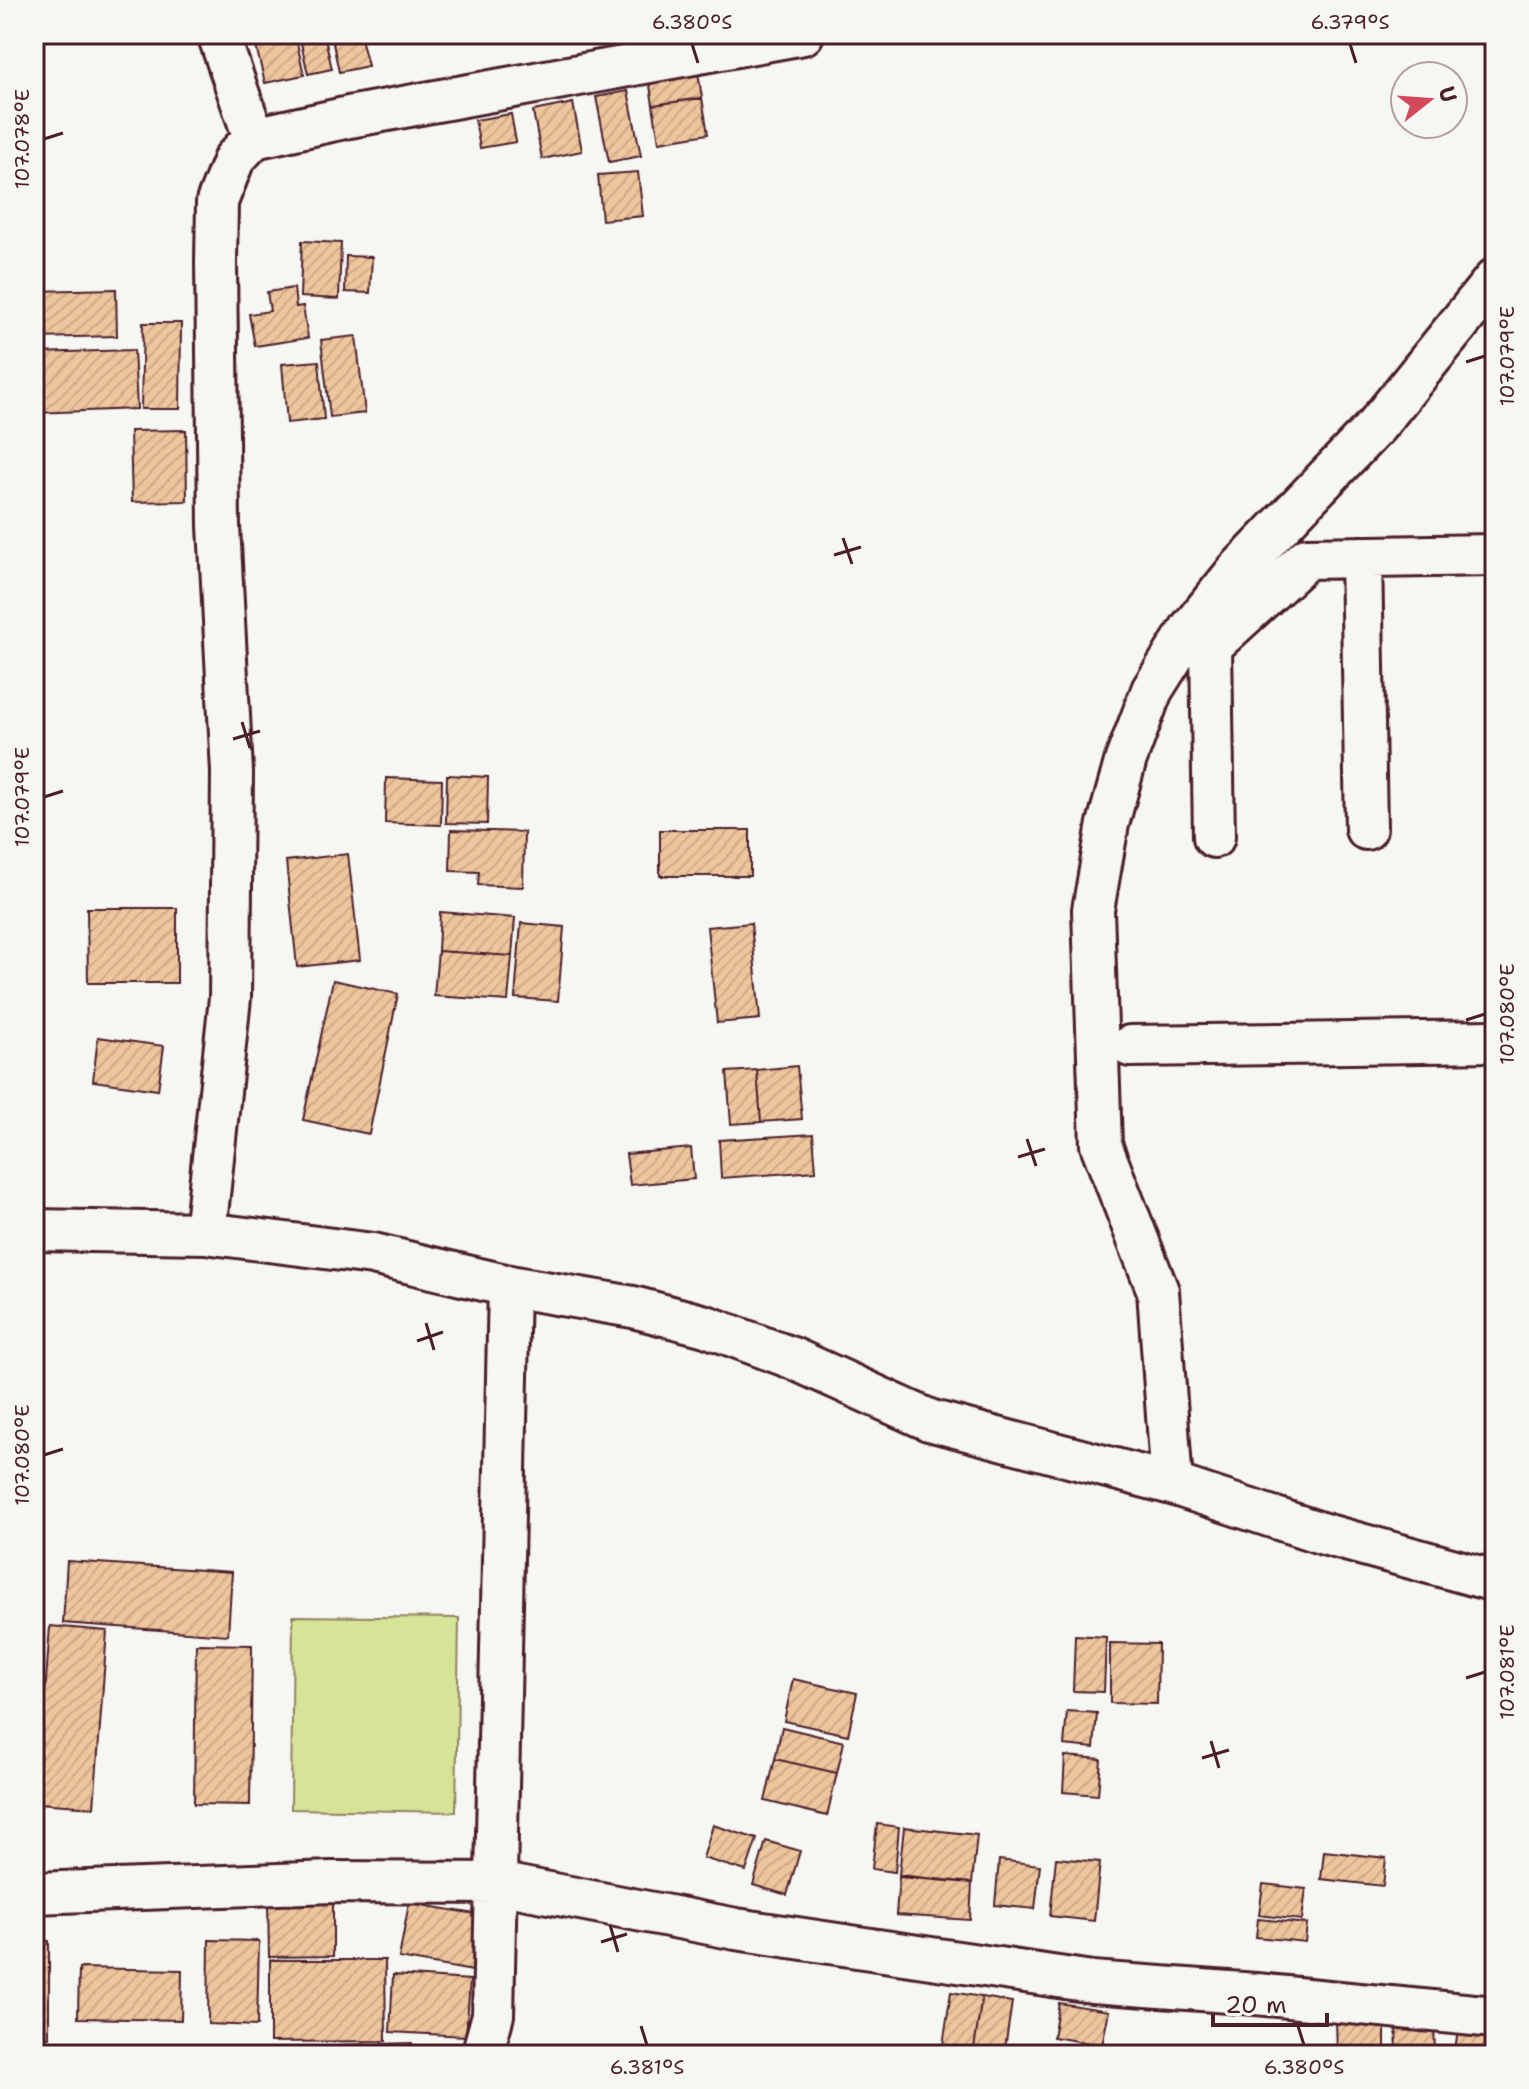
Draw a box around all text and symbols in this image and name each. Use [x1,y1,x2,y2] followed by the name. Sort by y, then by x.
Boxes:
[652,9,732,35] text: 6.380°S
[1310,9,1390,35] text: 6.379°S
[1389,60,1469,140] north arrow
[1432,83,1464,106] text: U
[9,89,35,189] text: 107.078°E
[1494,306,1520,406] text: 107.079°E
[9,747,35,847] text: 107.079°E
[1494,963,1520,1065] text: 107.080°E
[9,1404,35,1506] text: 107.080°E
[1494,1624,1520,1720] text: 107.081°E
[1213,1977,1327,2027] scale bar
[1225,1989,1287,2021] text: 20 m
[610,2054,684,2080] text: 6.381°S
[1264,2054,1344,2080] text: 6.380°S

